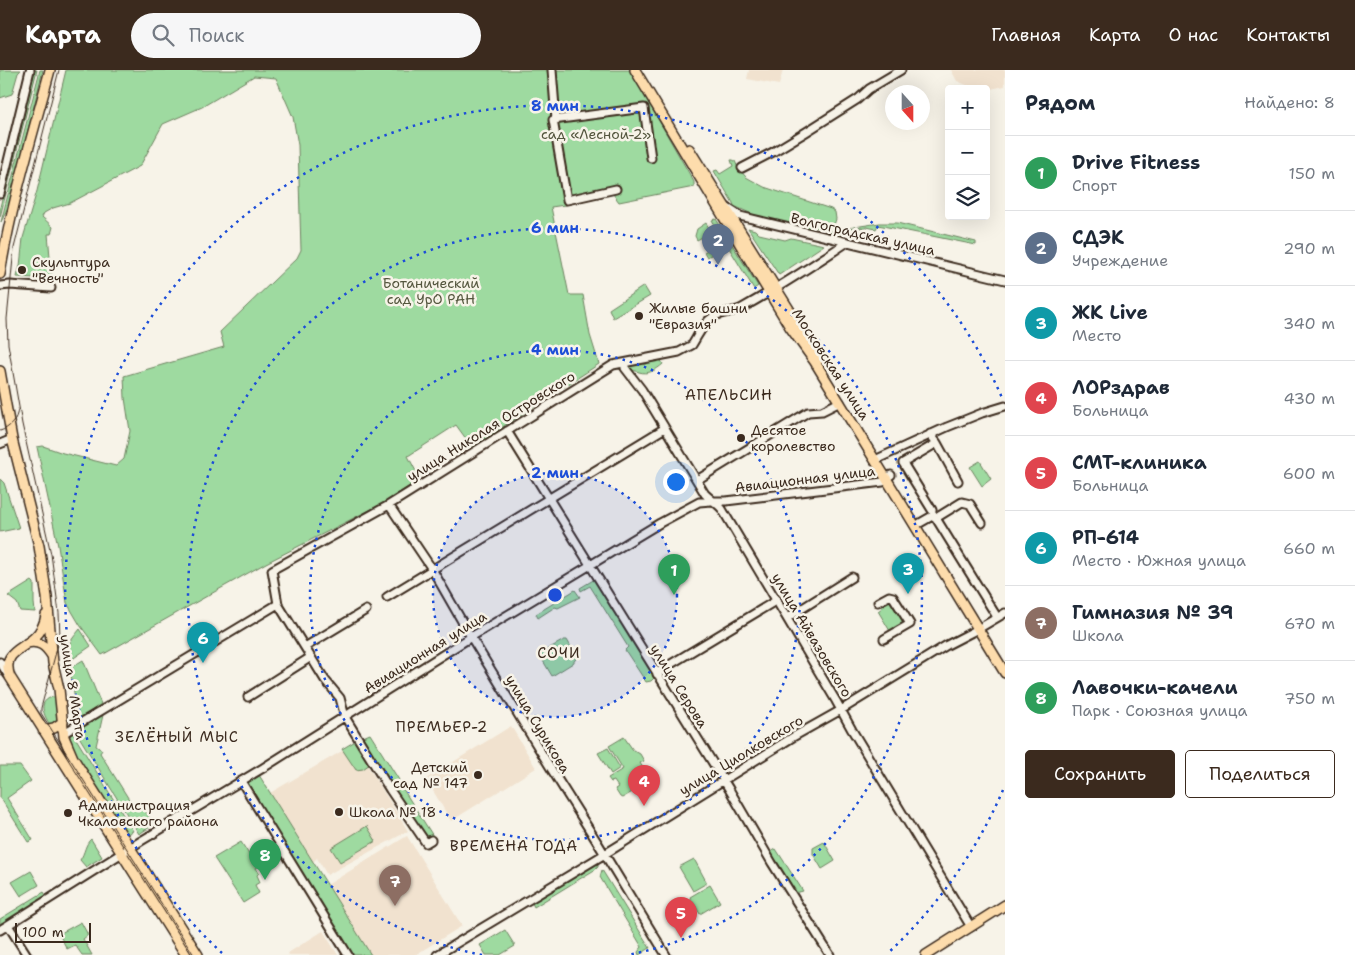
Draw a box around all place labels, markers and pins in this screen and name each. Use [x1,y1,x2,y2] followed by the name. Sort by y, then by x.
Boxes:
[702,224,734,265] pin: 2
[32,253,110,287] place label: Скульптура "Вечность"
[16,264,28,276] marker: Скульптура "Вечность"
[649,299,748,333] place label: Жилые башни "Евразия"
[633,310,645,322] marker: Жилые башни "Евразия"
[751,421,835,455] place label: Десятое королевство
[735,432,747,444] marker: Десятое королевство
[892,553,924,594] pin: 3
[658,554,690,595] pin: 1
[546,586,564,604] centre of rings
[187,622,219,663] pin: 6
[393,758,468,792] place label: Детский сад № 147
[628,765,660,806] pin: 4
[472,769,484,781] marker: Детский сад № 147
[78,796,218,830] place label: Администрация Чкаловского района
[349,803,436,821] place label: Школа № 18
[333,806,345,818] marker: Школа № 18
[62,807,74,819] marker: Администрация Чкаловского района
[249,839,281,880] pin: 8
[379,865,411,906] pin: 7
[665,897,697,938] pin: 5

